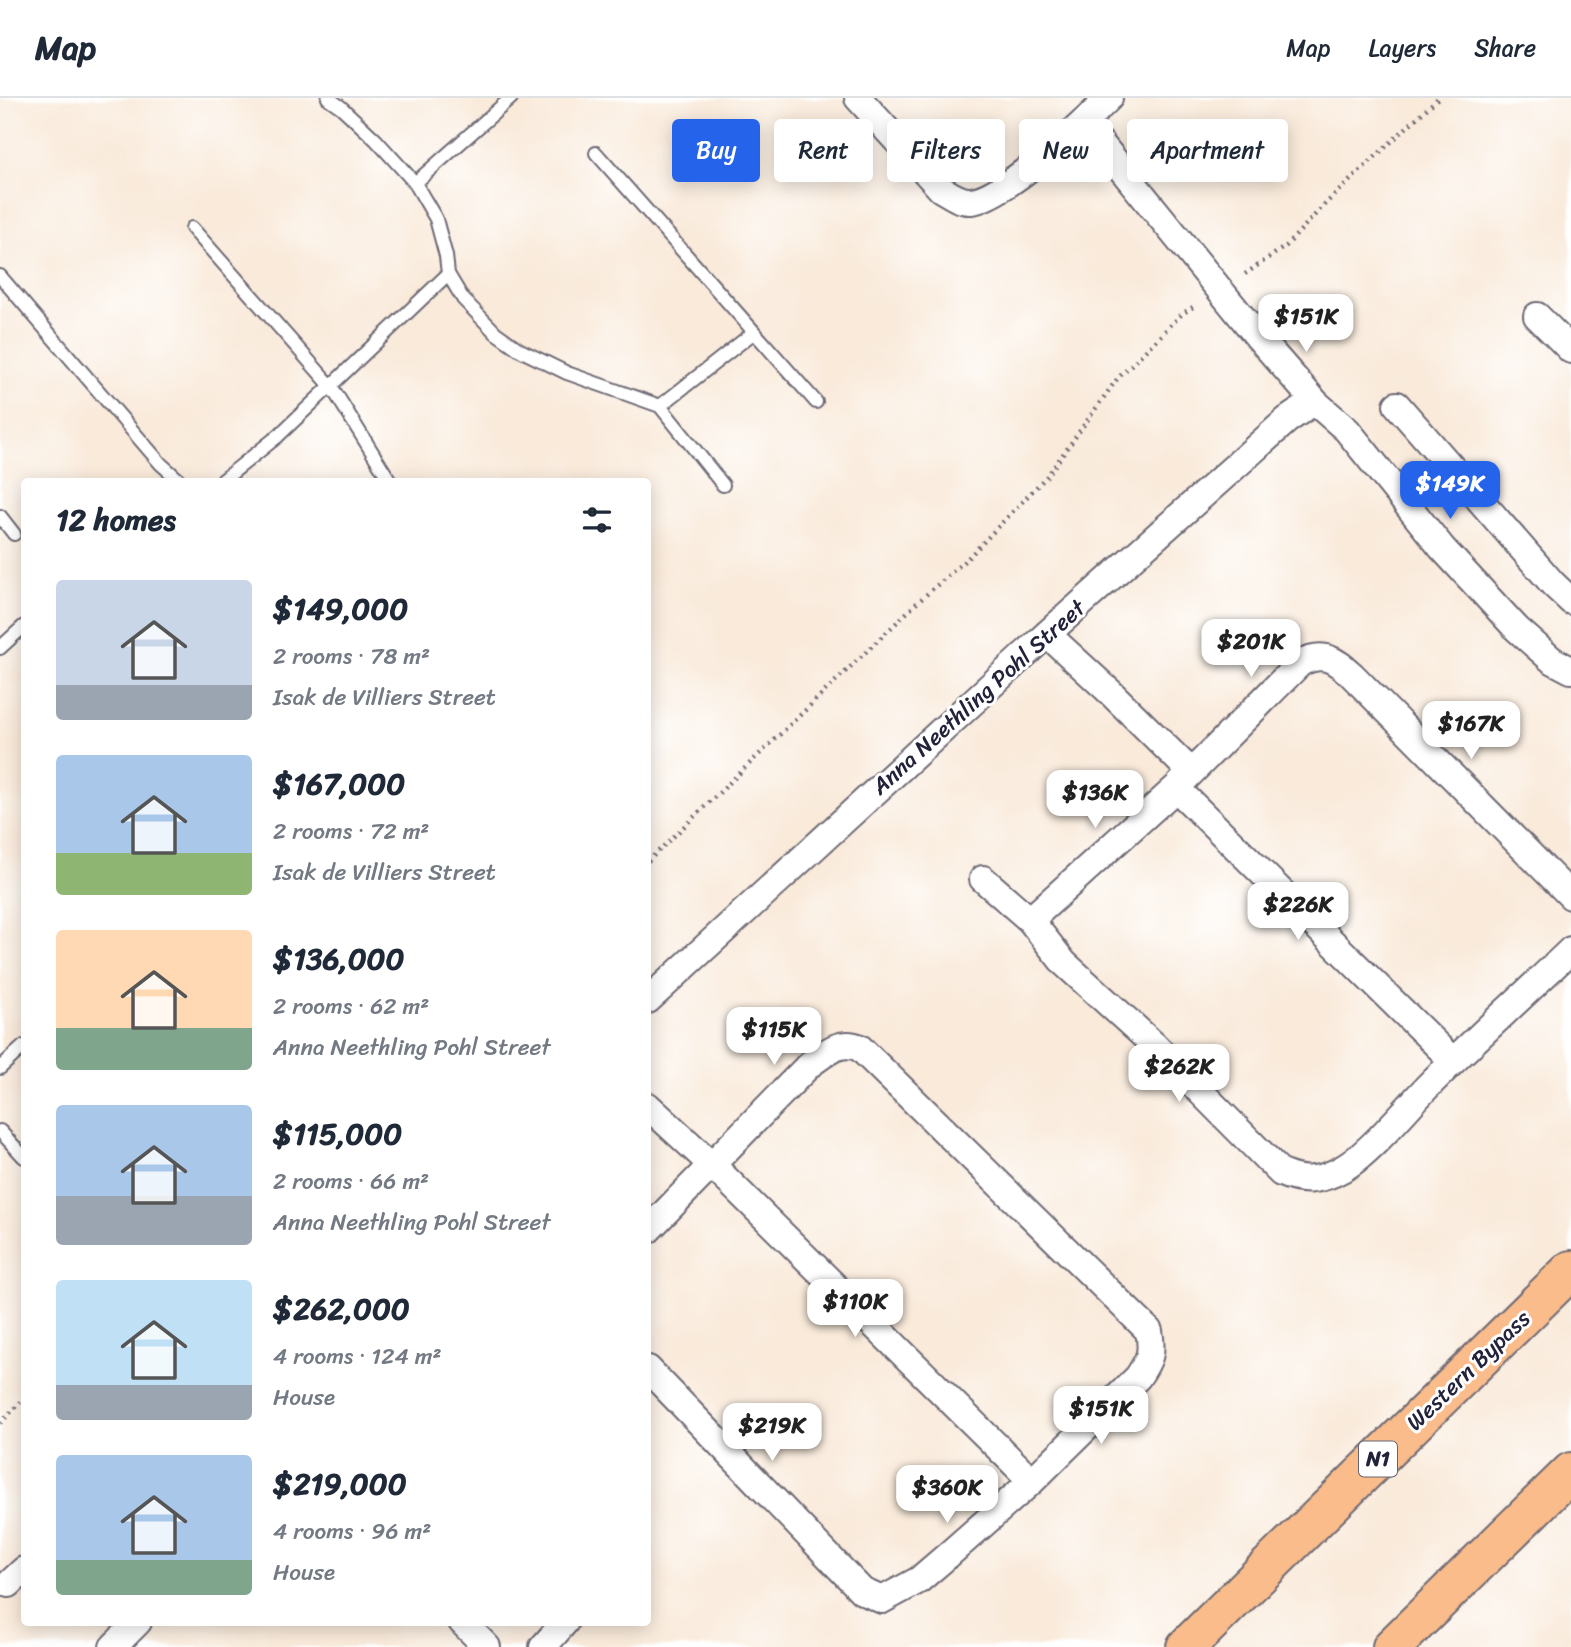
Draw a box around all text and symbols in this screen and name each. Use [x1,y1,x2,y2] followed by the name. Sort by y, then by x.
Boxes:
[35,19,96,77] text: Map
[1286,27,1331,69] text: Map
[1369,27,1436,69] text: Layers
[1474,27,1536,69] text: Share
[672,119,760,182] chip: Buy
[774,119,873,182] chip: Rent
[887,119,1005,182] chip: Filters
[1019,119,1113,182] chip: New
[1127,119,1288,182] chip: Apartment
[1257,294,1355,354] pin: $151K
[1274,296,1338,337] text: $151K
[1401,462,1499,521] pin: $149K
[1416,463,1484,504] text: $149K
[56,493,176,547] text: 12 homes
[578,501,616,539] icon: filters
[273,582,408,636] text: $149,000
[861,588,1096,806] street label: Anna Neethling Pohl Street
[112,608,196,692] icon: home
[1202,620,1300,679] pin: $201K
[1217,621,1285,662] text: $201K
[273,636,430,677] text: 2 rooms · 78 m²
[273,677,496,718] text: Isak de Villiers Street
[1422,702,1520,761] pin: $167K
[1438,703,1504,744] text: $167K
[273,757,405,811] text: $167,000
[1046,770,1144,830] pin: $136K
[1062,772,1128,813] text: $136K
[112,783,196,867] icon: home
[273,811,429,852] text: 2 rooms · 72 m²
[273,852,496,893] text: Isak de Villiers Street
[1249,882,1347,942] pin: $226K
[1263,884,1333,925] text: $226K
[273,932,405,986] text: $136,000
[112,958,196,1042] icon: home
[273,986,429,1027] text: 2 rooms · 62 m²
[725,1007,823,1067] pin: $115K
[742,1009,806,1050] text: $115K
[273,1027,551,1068] text: Anna Neethling Pohl Street
[1130,1044,1228,1104] pin: $262K
[1144,1046,1214,1087] text: $262K
[273,1107,402,1161] text: $115,000
[112,1133,196,1217] icon: home
[273,1161,429,1202] text: 2 rooms · 66 m²
[273,1202,551,1243] text: Anna Neethling Pohl Street
[806,1280,904,1339] pin: $110K
[823,1281,887,1322] text: $110K
[273,1282,410,1336] text: $262,000
[1396,1299,1541,1441] street label: Western Bypass
[112,1308,196,1392] icon: home
[273,1336,442,1377] text: 4 rooms · 124 m²
[273,1377,335,1418] text: House
[1052,1386,1150,1446] pin: $151K
[1069,1388,1133,1429] text: $151K
[723,1404,821,1463] pin: $219K
[739,1405,805,1446] text: $219K
[1359,1442,1397,1476] road number: N1
[273,1457,407,1511] text: $219,000
[898,1466,996,1525] pin: $360K
[912,1467,982,1508] text: $360K
[112,1483,196,1567] icon: home
[273,1511,431,1552] text: 4 rooms · 96 m²
[273,1552,335,1593] text: House

